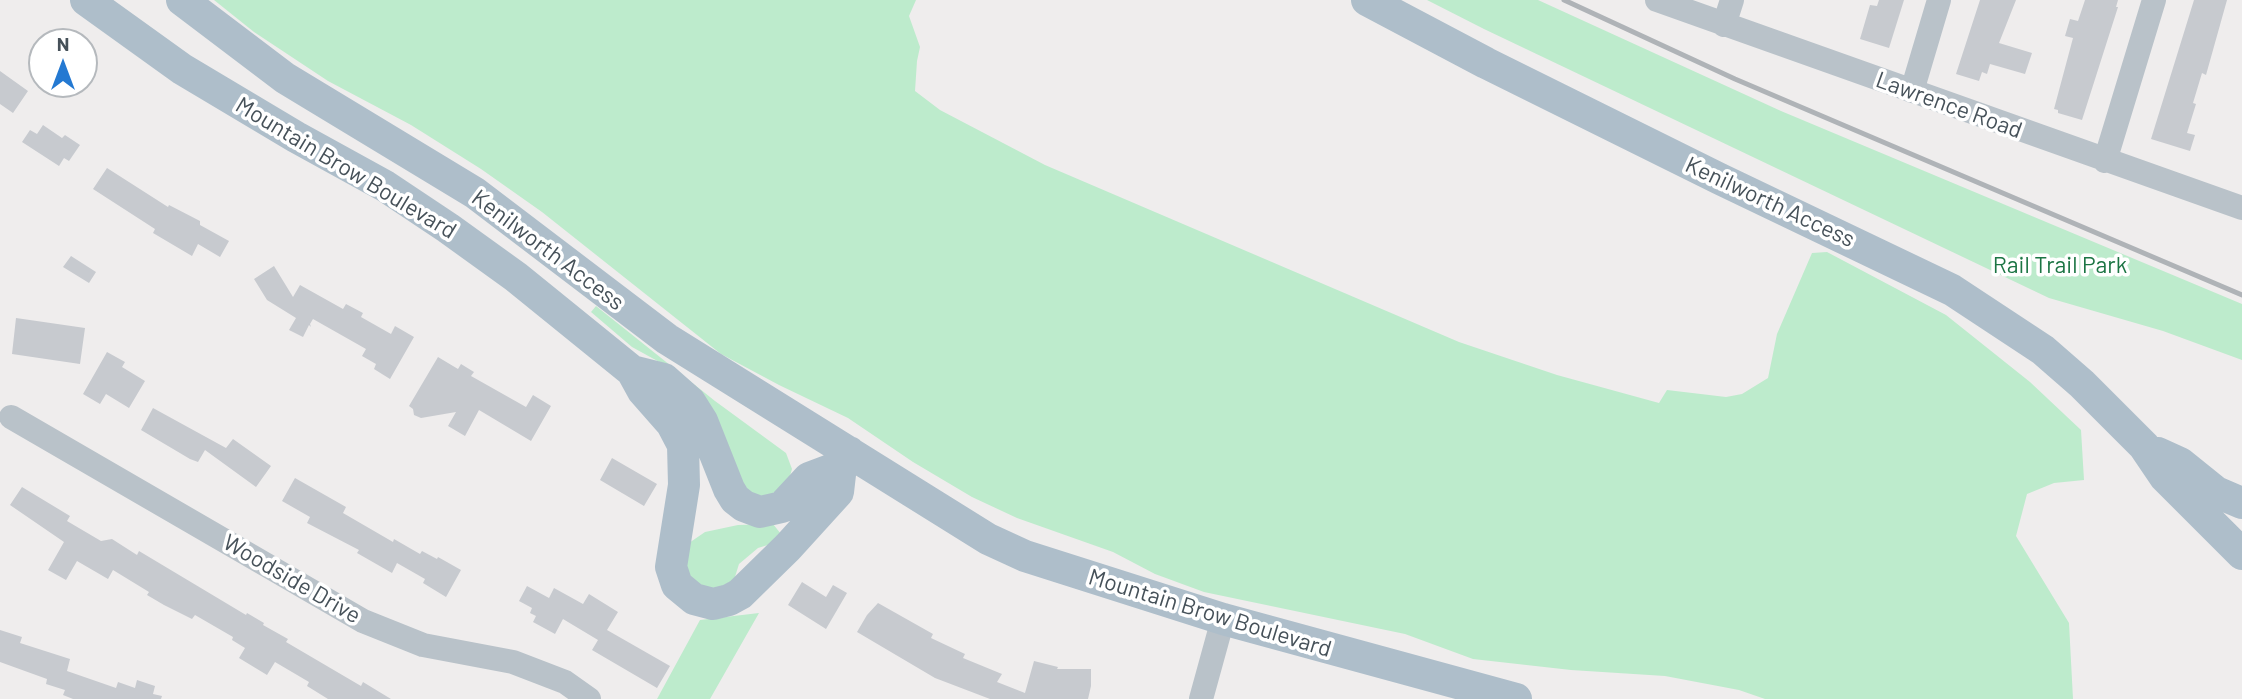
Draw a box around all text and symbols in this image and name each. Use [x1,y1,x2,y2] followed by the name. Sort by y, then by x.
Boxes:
[28,28,98,98] north arrow
[57,32,69,55] text: N
[1872,66,2026,144] street label: Lawrence Road
[231,91,461,245] street label: Mountain Brow Boulevard
[1681,151,1859,253] street label: Kenilworth Access
[466,184,630,316] street label: Kenilworth Access
[1993,251,2127,279] park label: Rail Trail Park
[218,528,366,630] street label: Woodside Drive
[1085,563,1335,663] street label: Mountain Brow Boulevard

